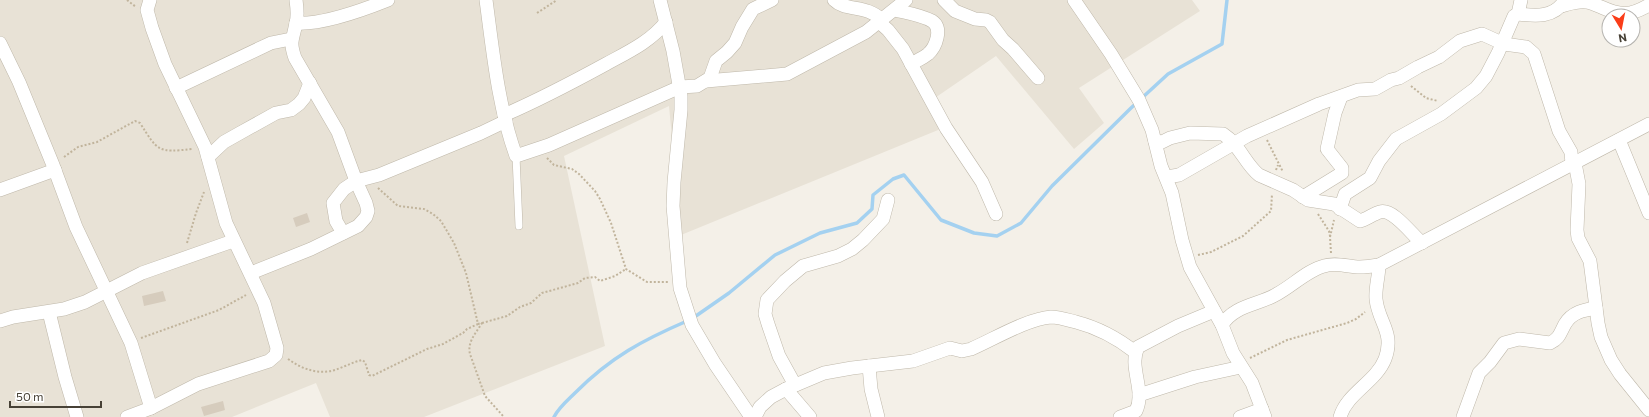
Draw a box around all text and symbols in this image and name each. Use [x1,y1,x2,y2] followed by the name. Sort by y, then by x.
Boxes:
[1601,8,1641,48] north arrow
[1618,31,1628,45] text: N
[10,383,101,409] scale bar
[16,389,44,403] text: 50 m

